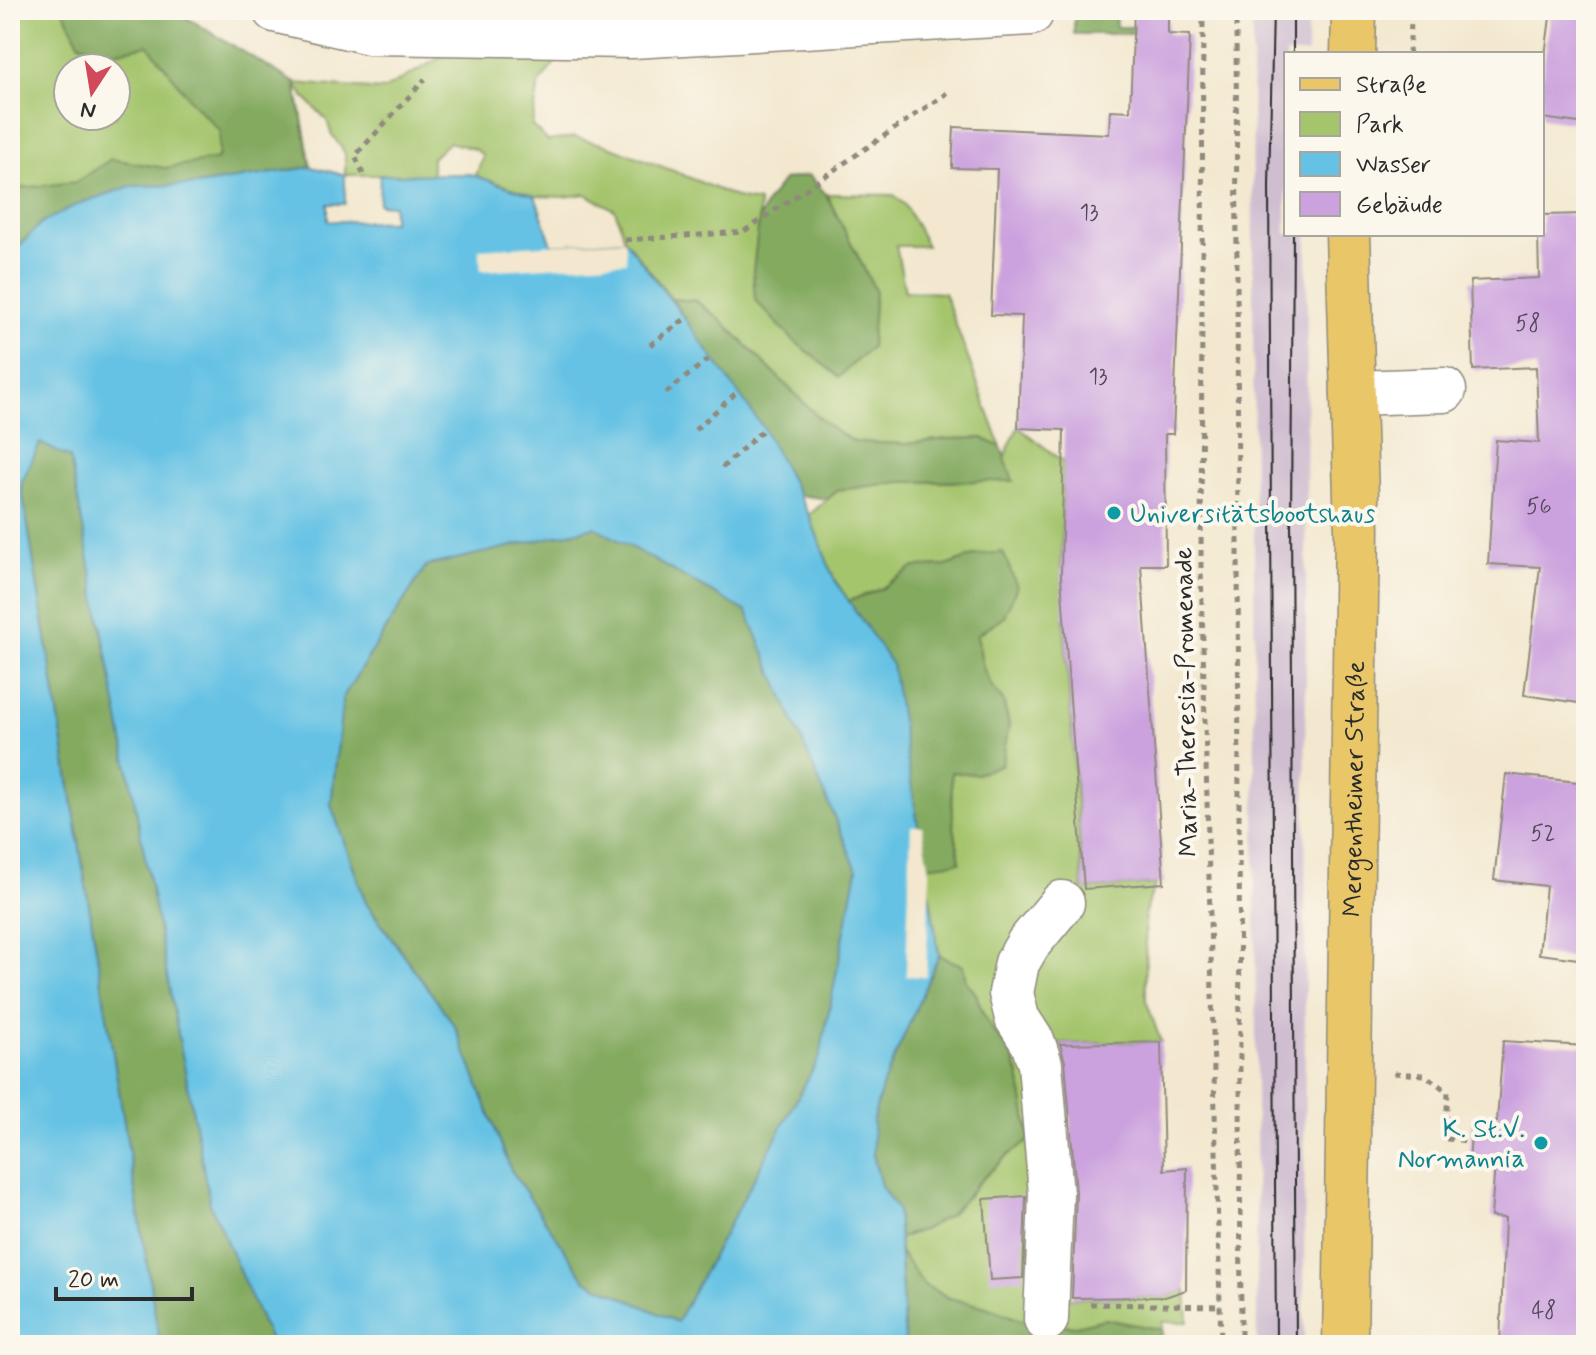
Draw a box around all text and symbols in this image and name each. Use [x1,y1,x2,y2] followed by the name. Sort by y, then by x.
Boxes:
[52,52,132,132] north arrow
[1284,52,1544,236] legend
[1356,70,1427,101] text: Straße
[78,94,98,125] text: N
[1356,110,1404,141] text: Park
[1356,150,1431,181] text: Wasser
[1356,190,1443,221] text: Gebäude
[1079,199,1099,227] house number: 13
[1515,310,1541,338] house number: 58
[1088,363,1108,391] house number: 13
[1526,493,1552,521] house number: 56
[1130,498,1375,532] place label: Universitätsbootshaus
[1105,504,1123,522] marker: Universitätsbootshaus
[1167,547,1207,857] street label: Maria-Theresia-Promenade
[1336,660,1374,918] street label: Mergentheimer Straße
[1531,820,1555,848] house number: 52
[1398,1113,1525,1177] place label: K. St.V. Normannia
[1532,1134,1550,1152] marker: K. St.V. Normannia
[56,1251,192,1301] scale bar
[68,1265,119,1296] text: 20 m
[1532,1297,1556,1325] house number: 48

